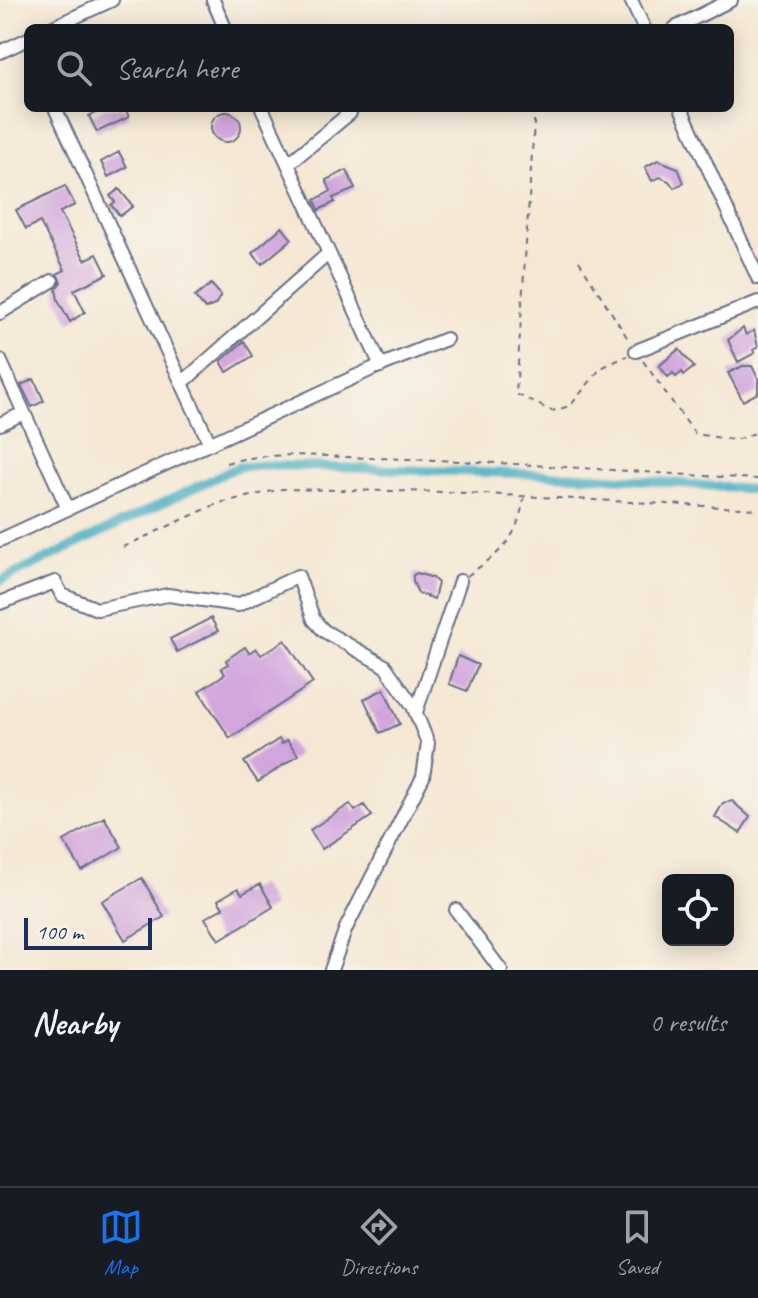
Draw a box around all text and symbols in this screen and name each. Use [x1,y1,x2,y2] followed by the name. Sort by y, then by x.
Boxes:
[24,24,734,112] search box
[52,46,96,90] icon: search
[116,49,238,87] text: Search here
[662,874,734,946] map controls
[662,874,734,946] button: locate
[24,914,152,950] scale bar
[36,918,83,946] text: 100 m
[32,1001,118,1044] text: Nearby
[650,1006,726,1039] text: 0 results
[99,1205,143,1281] tab: Map
[341,1205,417,1281] tab: Directions
[615,1205,659,1281] tab: Saved

